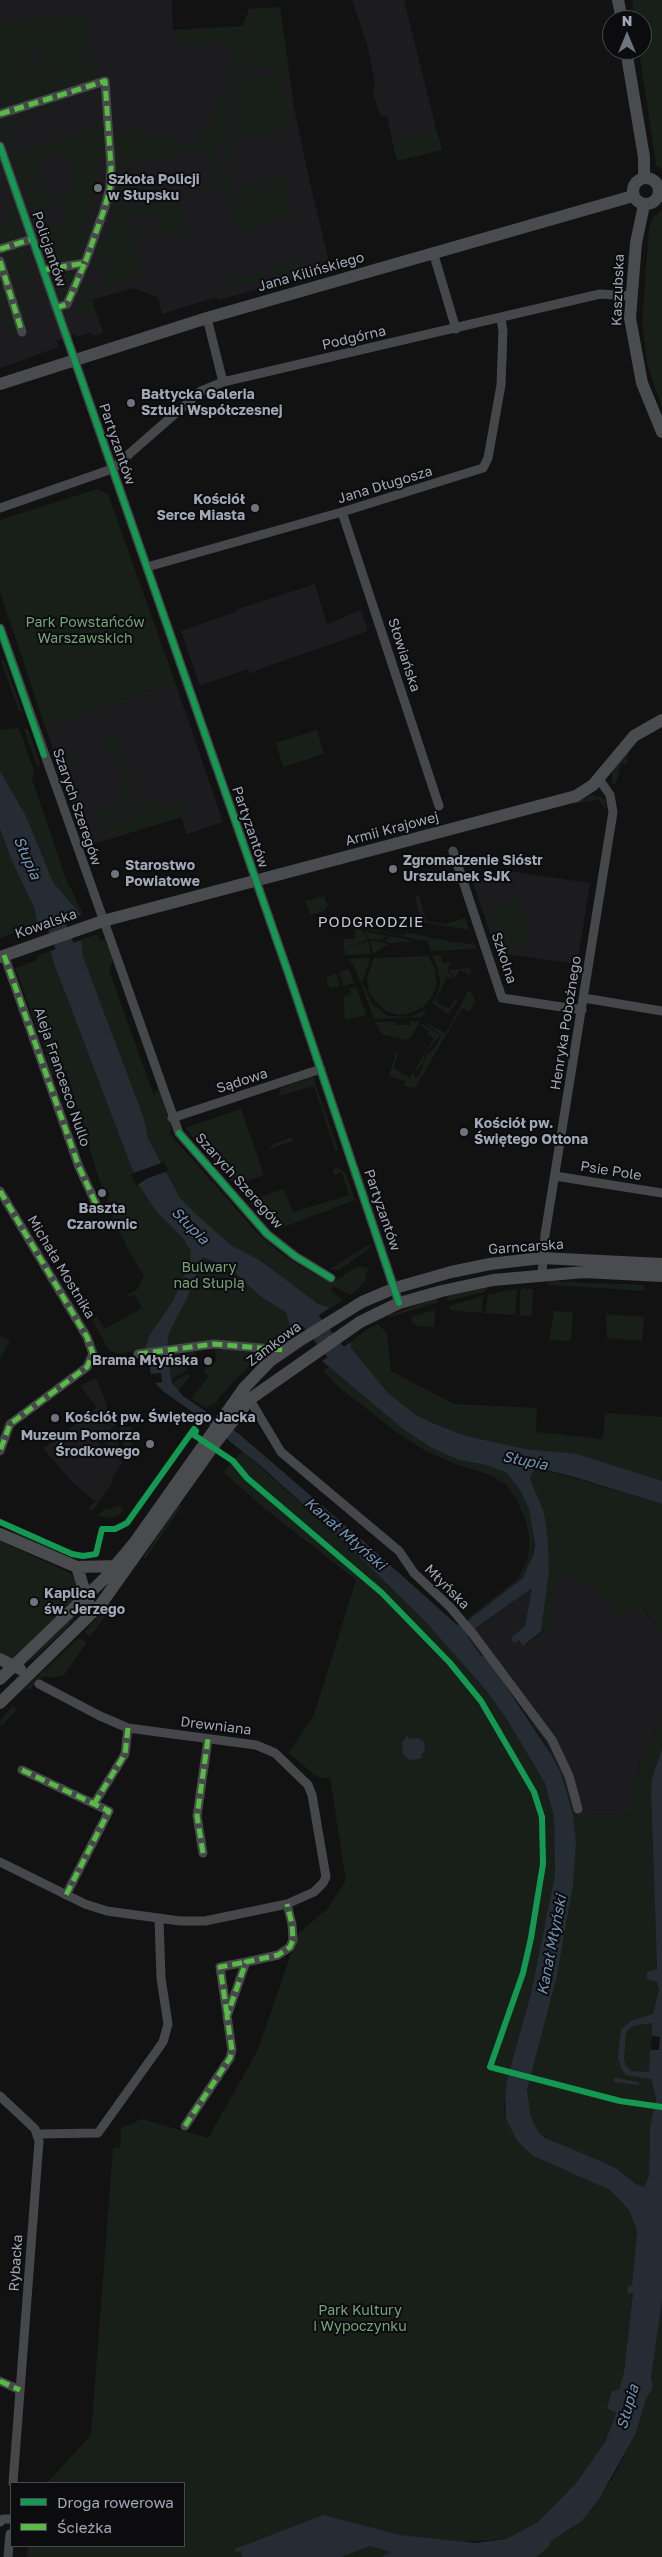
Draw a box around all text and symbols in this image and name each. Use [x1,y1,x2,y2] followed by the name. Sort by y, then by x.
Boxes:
[602,10,652,60] north arrow
[622,12,632,29] text: N
[108,172,200,204] place label: Szkoła Policji w Słupsku
[92,182,104,194] marker: Szkoła Policji w Słupsku
[28,209,70,289] street label: Policjantów
[256,249,366,295] street label: Jana Kilińskiego
[608,254,628,326] street label: Kaszubska
[320,323,388,353] street label: Podgórna
[141,387,283,420] place label: Bałtycka Galeria Sztuki Współczesnej
[125,397,137,409] marker: Bałtycka Galeria Sztuki Współczesnej
[95,401,139,487] street label: Partyzantów
[336,463,434,507] street label: Jana Długosza
[156,492,245,524] place label: Kościół Serce Miasta
[249,502,261,514] marker: Kościół Serce Miasta
[25,615,145,648] park label: Park Powstańców Warszawskich
[384,616,424,694] street label: Słowiańska
[49,746,105,868] street label: Szarych Szeregów
[228,784,272,870] street label: Partyzantów
[343,808,441,850] street label: Armii Krajowej
[10,834,44,882] water label: Słupia
[403,853,543,886] place label: Zgromadzenie Sióstr Urszulanek SJK
[125,858,200,890] place label: Starostwo Powiatowe
[387,863,399,875] marker: Zgromadzenie Sióstr Urszulanek SJK
[109,868,121,880] marker: Starostwo Powiatowe
[13,906,79,942] street label: Kowalska
[316,913,426,931] district label: PODGRODZIE
[488,930,520,986] street label: Szkolna
[547,955,585,1091] street label: Henryka Pobożnego
[30,1005,94,1149] street label: Aleja Francesco Nullo
[214,1065,270,1097] street label: Sądowa
[474,1116,588,1148] place label: Kościół pw. Świętego Ottona
[458,1126,470,1138] marker: Kościół pw. Świętego Ottona
[192,1130,286,1232] street label: Szarych Szeregów
[579,1158,643,1184] street label: Psie Pole
[360,1167,404,1253] street label: Partyzantów
[96,1187,108,1199] marker: Baszta Czarownic
[67,1201,137,1234] place label: Baszta Czarownic
[168,1204,212,1248] water label: Słupia
[24,1212,98,1322] street label: Michała Mostnika
[488,1236,564,1258] street label: Garncarska
[173,1260,245,1292] park label: Bulwary nad Słupią
[244,1318,304,1370] street label: Zamkowa
[92,1353,198,1369] place label: Brama Młyńska
[202,1355,214,1367] marker: Brama Młyńska
[65,1410,256,1426] place label: Kościół pw. Świętego Jacka
[49,1412,61,1424] marker: Kościół pw. Świętego Jacka
[21,1428,140,1460] place label: Muzeum Pomorza Środkowego
[144,1438,156,1450] marker: Muzeum Pomorza Środkowego
[501,1447,549,1475] water label: Słupia
[301,1494,389,1574] water label: Kanał Młyński
[421,1561,473,1613] street label: Młyńska
[44,1586,125,1618] place label: Kaplica św. Jerzego
[28,1596,40,1608] marker: Kaplica św. Jerzego
[180,1713,252,1739] street label: Drewniana
[533,1893,571,1997] water label: Kanał Młyński
[6,2234,26,2292] street label: Rybacka
[313,2303,407,2336] park label: Park Kultury i Wypoczynku
[613,2383,643,2431] water label: Słupia
[10,2482,185,2547] legend
[57,2493,174,2511] text: Droga rowerowa
[57,2518,112,2536] text: Ścieżka

